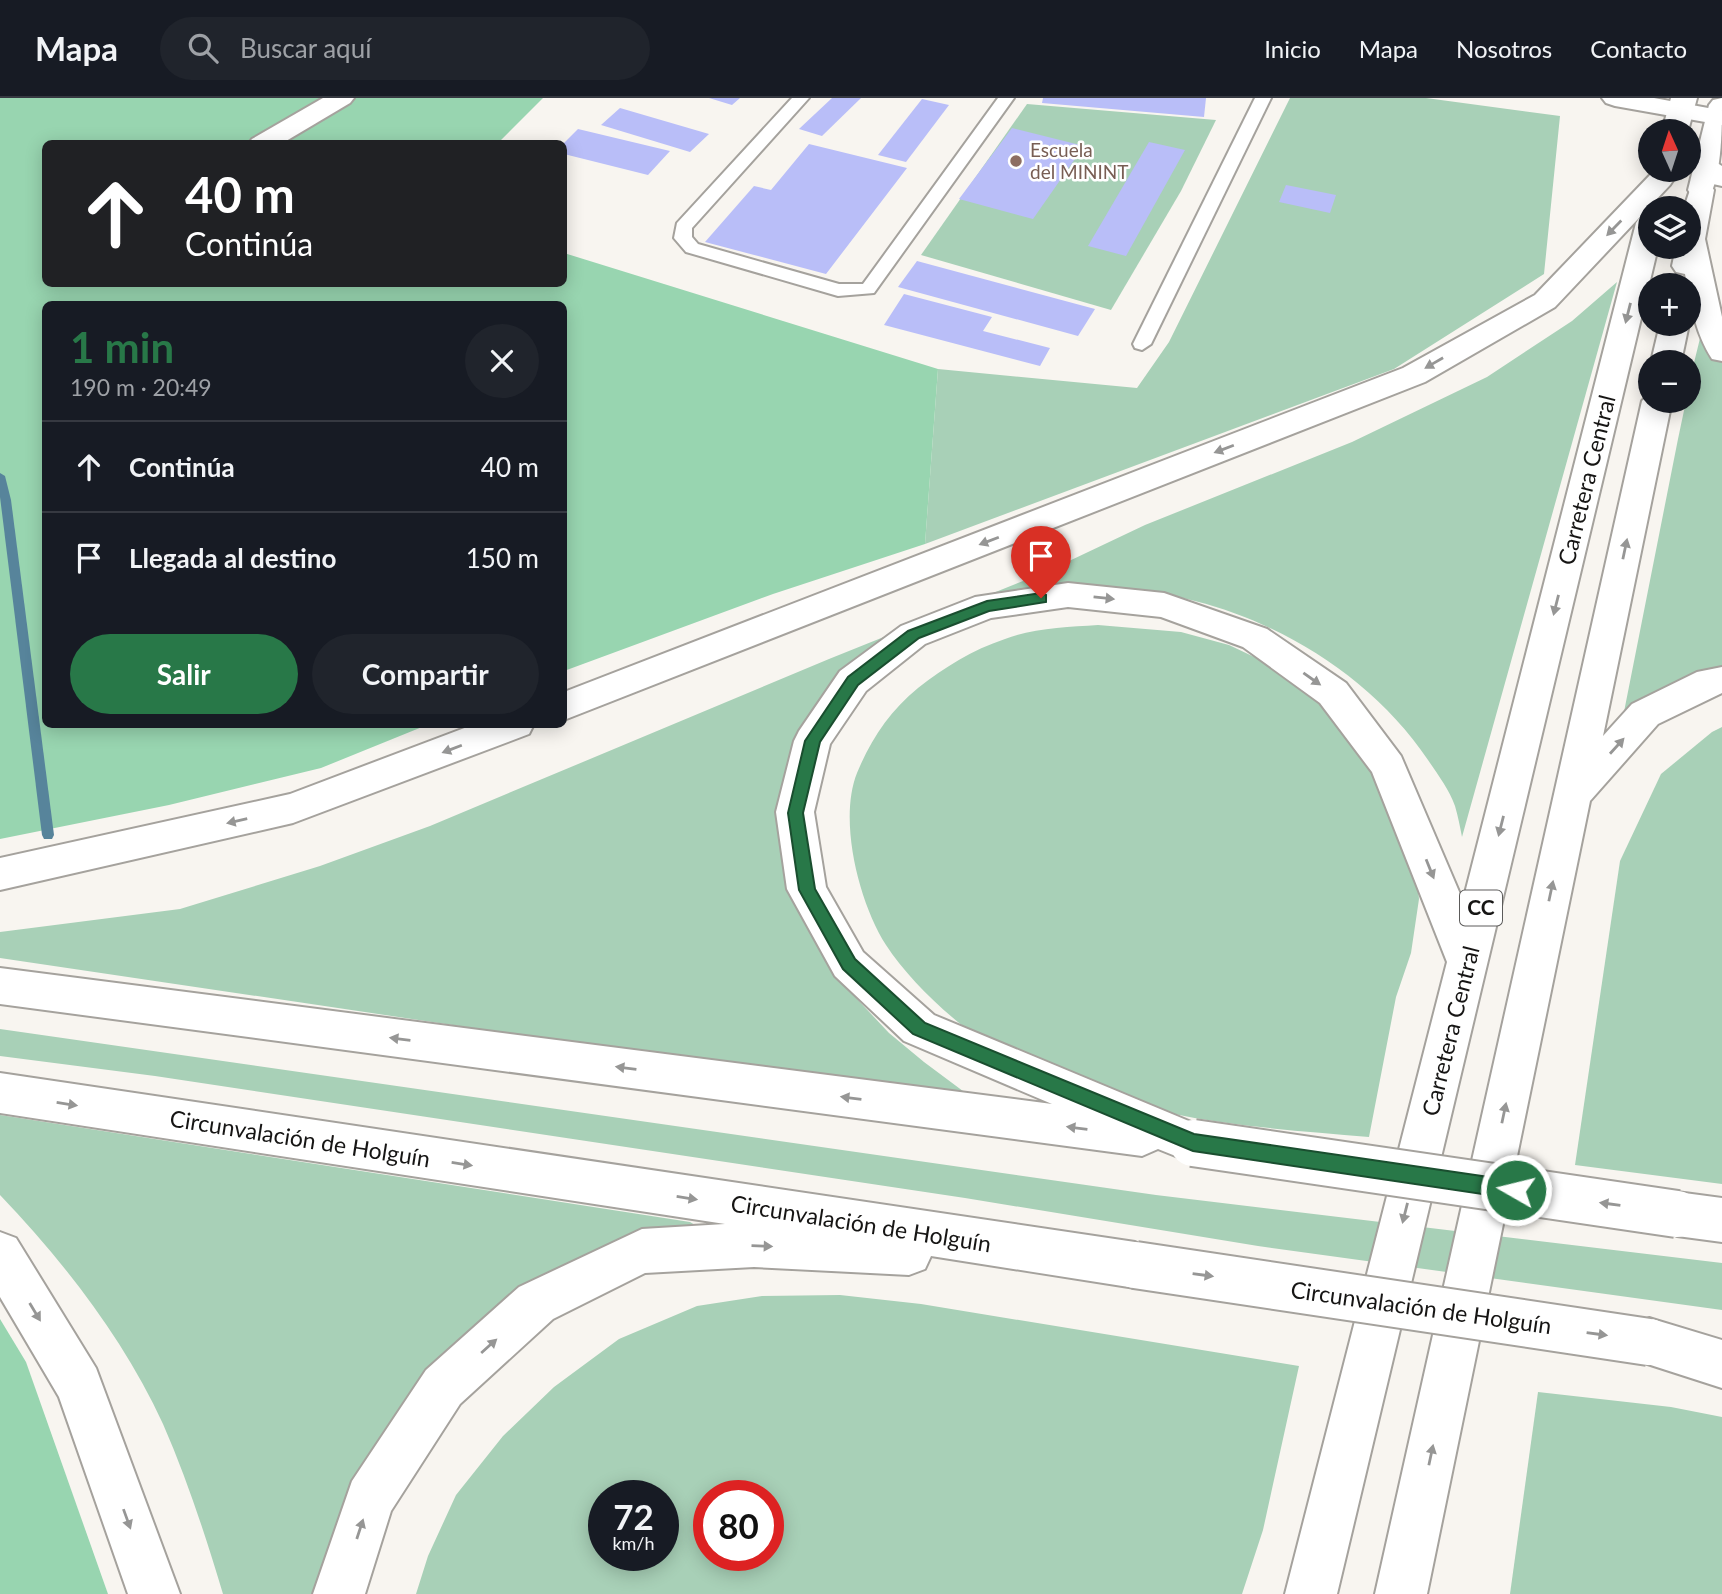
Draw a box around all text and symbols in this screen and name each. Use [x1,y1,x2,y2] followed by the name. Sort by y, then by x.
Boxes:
[160,17,650,80] search box
[35,28,118,68] text: Mapa
[184,29,222,67] icon: search
[240,32,371,64] text: Buscar aquí
[1264,34,1321,63] text: Inicio
[1359,34,1418,63] text: Mapa
[1456,34,1552,63] text: Nosotros
[1590,34,1687,63] text: Contacto
[1638,119,1701,182] north arrow
[1638,119,1701,413] map controls
[1030,138,1129,183] place label: Escuela del MININT
[1008,153,1024,169] marker: Escuela del MININT
[185,165,295,223] text: 40 m
[70,168,161,259] icon: ahead
[1638,196,1701,259] button: layers
[1607,219,1623,236] one-way arrow
[185,224,313,263] text: Continúa
[1638,273,1701,336] button: +
[1622,302,1633,324] one-way arrow
[70,322,174,372] text: 1 min
[465,324,539,398] button: close
[1638,350,1701,413] button: −
[1425,357,1444,370] one-way arrow
[70,373,212,401] text: 190 m · 20:49
[1551,392,1621,568] street label: Carretera Central
[1213,444,1234,455] one-way arrow
[70,448,108,486] icon: ahead
[129,451,235,483] text: Continúa
[481,451,539,483] text: 40 m
[1011,526,1071,598] pin
[979,536,1000,547] one-way arrow
[1022,537,1060,575] icon: arrive
[1620,538,1631,560] one-way arrow
[70,539,108,577] icon: arrive
[129,542,336,574] text: Llegada al destino
[466,542,539,574] text: 150 m
[1093,593,1115,604] one-way arrow
[1550,594,1561,616] one-way arrow
[70,634,298,714] button: Salir
[312,634,539,714] button: Compartir
[1303,672,1322,685] one-way arrow
[1608,737,1624,754] one-way arrow
[441,743,462,754] one-way arrow
[1495,815,1506,837] one-way arrow
[226,816,248,827] one-way arrow
[1424,858,1435,879] one-way arrow
[1546,880,1557,902] one-way arrow
[1460,890,1502,926] road number: CC
[1415,943,1485,1119] street label: Carretera Central
[389,1033,411,1044] one-way arrow
[614,1063,636,1074] one-way arrow
[840,1092,862,1103] one-way arrow
[57,1098,79,1109] one-way arrow
[1498,1102,1509,1124] one-way arrow
[168,1104,432,1172] street label: Circunvalación de Holguín
[1066,1122,1088,1133] one-way arrow
[1479,1153,1553,1227] position arrow
[451,1158,473,1169] one-way arrow
[729,1189,993,1257] street label: Circunvalación de Holguín
[676,1192,698,1203] one-way arrow
[1599,1198,1621,1209] one-way arrow
[1400,1202,1411,1224] one-way arrow
[751,1240,773,1251] one-way arrow
[1192,1270,1214,1281] one-way arrow
[1289,1275,1553,1339] street label: Circunvalación de Holguín
[29,1303,42,1322] one-way arrow
[1586,1329,1608,1340] one-way arrow
[480,1338,497,1354] one-way arrow
[1425,1444,1436,1466] one-way arrow
[693,1480,784,1571] speed limit sign: 80
[613,1495,654,1537] text: 72
[122,1509,133,1530] one-way arrow
[355,1519,366,1540] one-way arrow
[612,1532,655,1554] text: km/h

